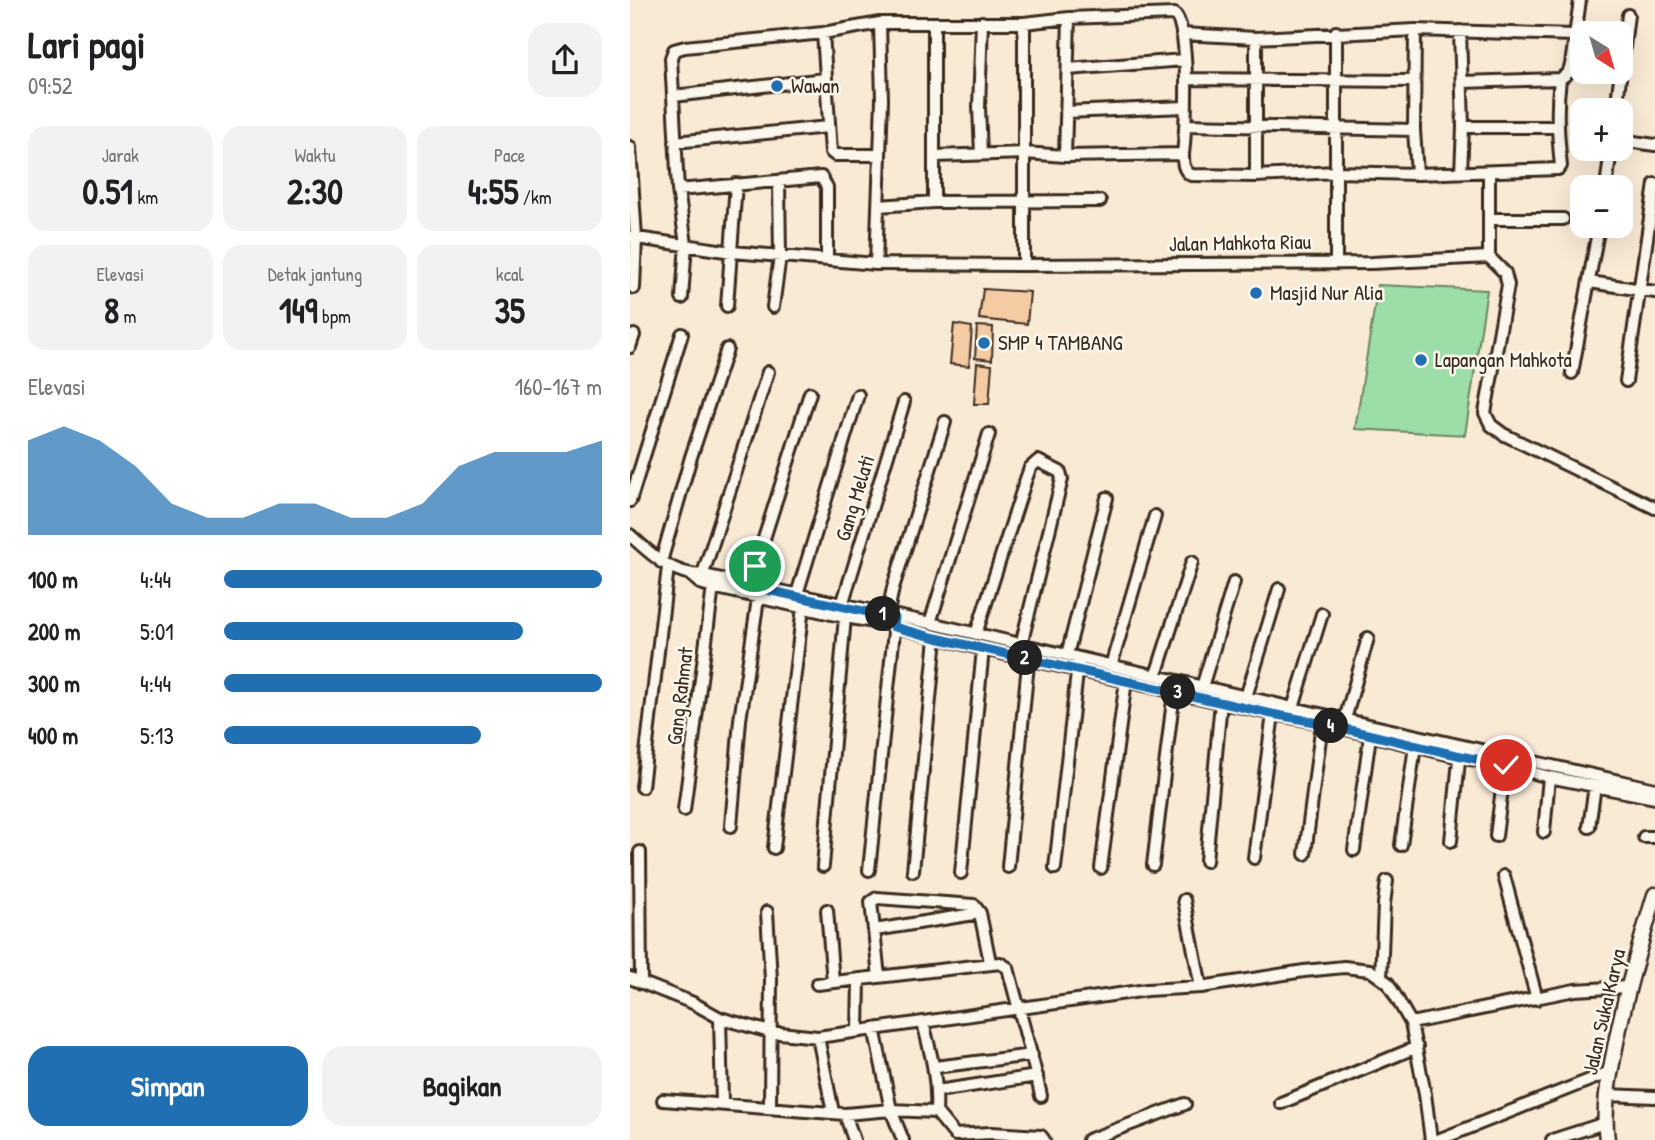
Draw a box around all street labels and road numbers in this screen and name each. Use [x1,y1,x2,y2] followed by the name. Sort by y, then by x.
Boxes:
[1169,227,1312,258] street label: Jalan Mahkota Riau
[828,451,881,544] street label: Gang Melati
[659,645,700,746] street label: Gang Rahmat
[1575,946,1632,1078] street label: Jalan Suka Karya

